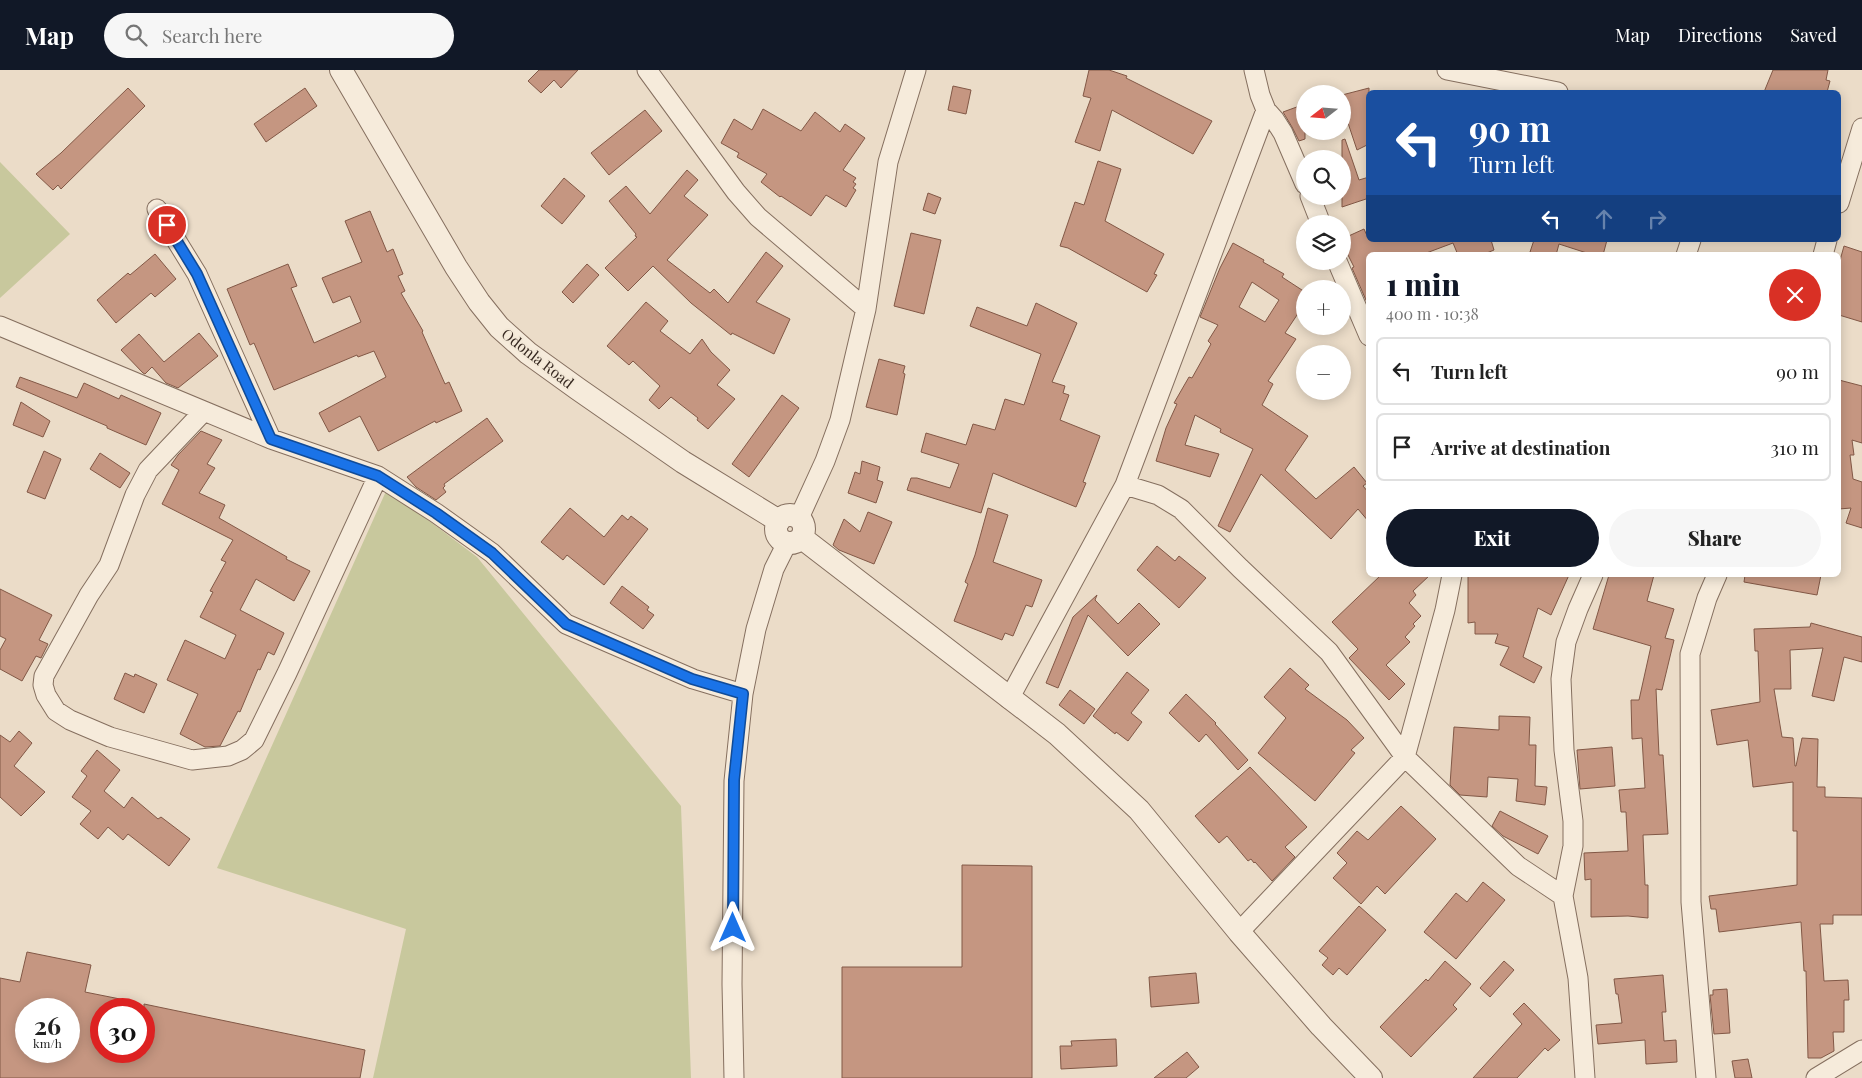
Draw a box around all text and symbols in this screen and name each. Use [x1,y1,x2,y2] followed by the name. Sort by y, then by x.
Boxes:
[104,13,454,58] search box
[25,19,74,51] text: Map
[122,21,150,49] icon: search
[162,22,262,48] text: Search here
[1615,23,1650,47] text: Map
[1678,23,1762,47] text: Directions
[1790,23,1837,47] text: Saved
[1296,85,1351,140] north arrow
[1296,85,1351,400] map controls
[1469,104,1551,151] text: 90 m
[1386,110,1451,175] icon: left
[1469,149,1554,179] text: Turn left
[1296,150,1351,205] button: search
[146,204,188,246] pin
[1537,205,1565,233] icon: left
[1590,205,1618,233] icon: ahead
[1643,205,1671,233] icon: right
[153,211,181,239] icon: arrive
[1296,215,1351,270] button: layers
[1386,264,1460,304] text: 1 min
[1769,269,1821,321] button: close
[1296,280,1351,335] button: +
[1386,303,1479,324] text: 400 m · 10:38
[498,324,578,393] street label: Odonla Road
[1296,345,1351,400] button: −
[1388,357,1416,385] icon: left
[1431,358,1508,384] text: Turn left
[1776,358,1819,384] text: 90 m
[1388,433,1416,461] icon: arrive
[1431,434,1611,460] text: Arrive at destination
[1770,434,1819,460] text: 310 m
[1386,509,1599,567] button: Exit
[1609,509,1821,567] button: Share
[706,901,758,953] position arrow
[90,998,155,1063] speed limit sign: 30
[34,1008,61,1041] text: 26
[33,1035,62,1051] text: km/h

